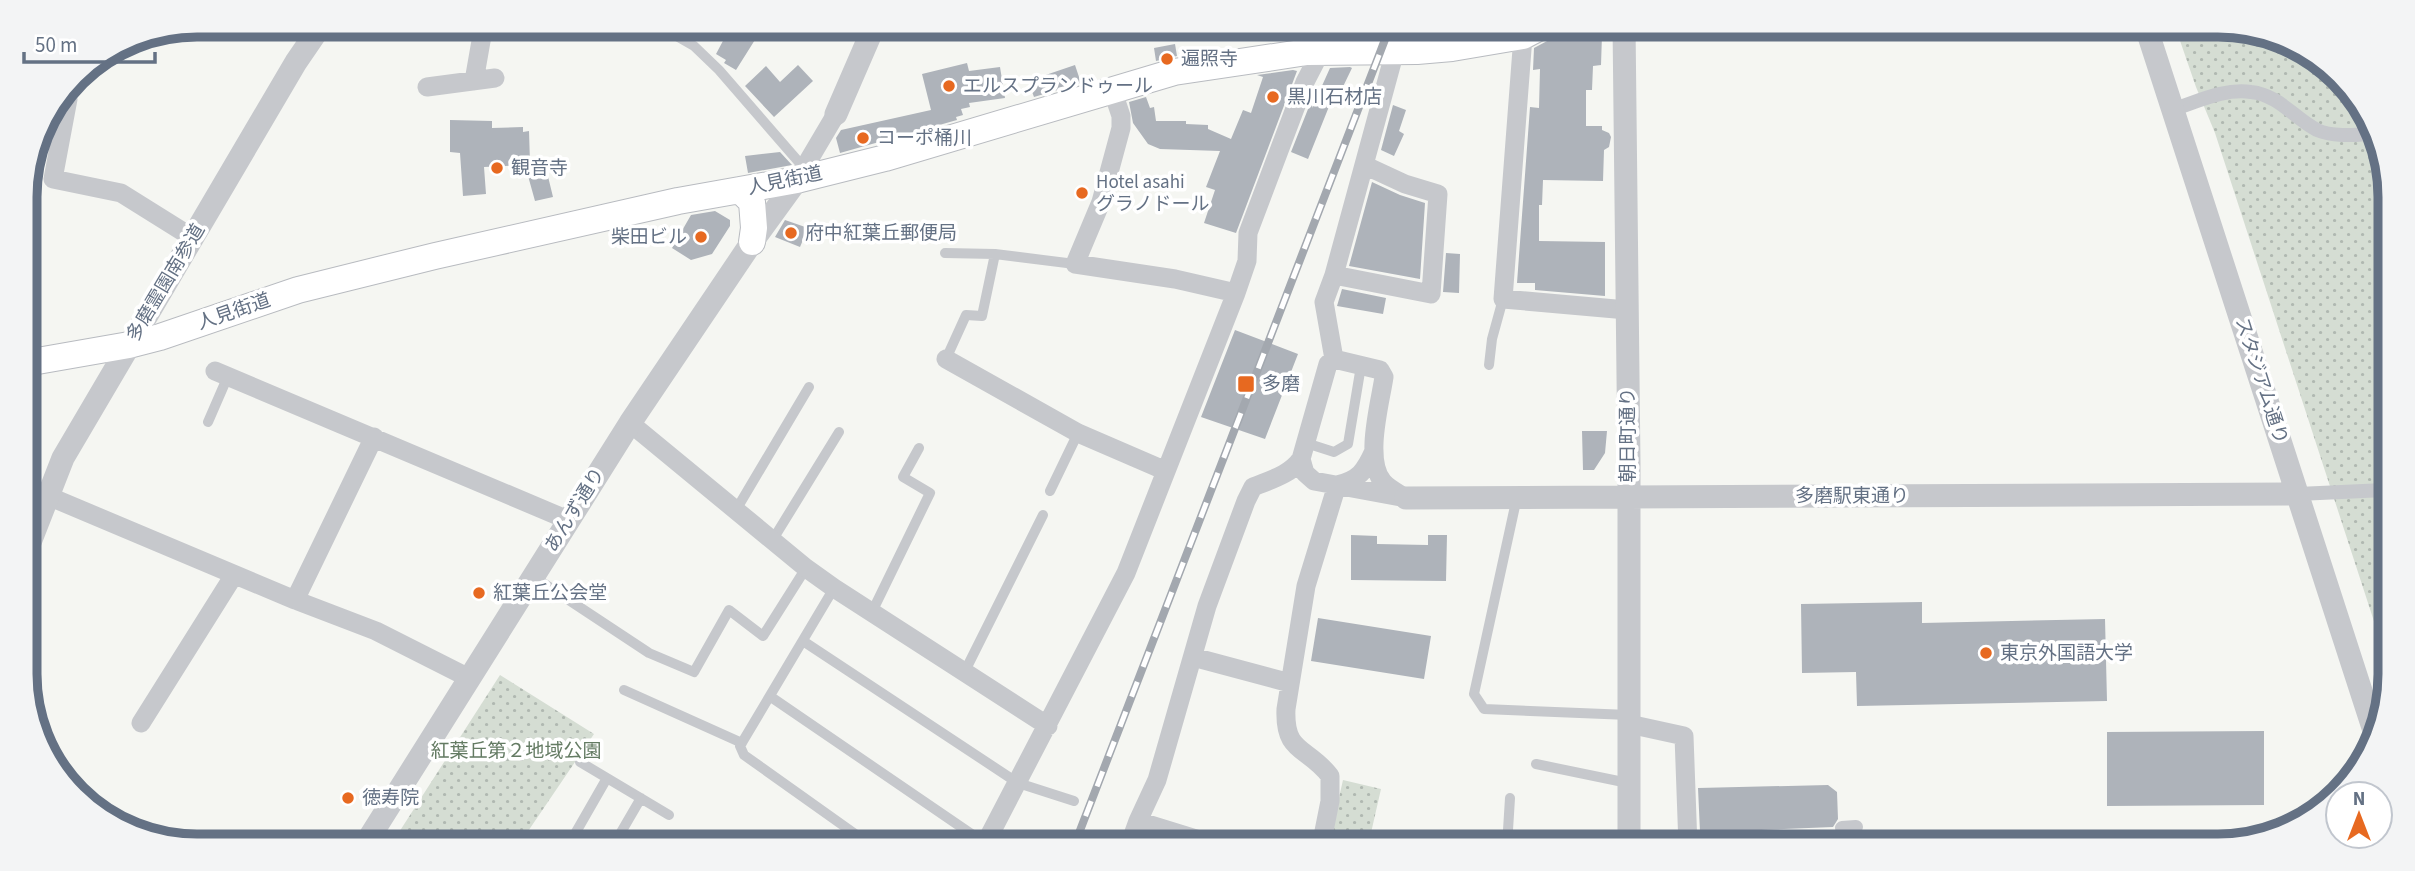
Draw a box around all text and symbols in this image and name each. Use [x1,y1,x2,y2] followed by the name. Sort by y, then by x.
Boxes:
[24,21,156,65] scale bar
[35,30,77,60] text: 50 m
[1181,46,1238,73] place label: 遍照寺
[1159,51,1175,67] marker: 遍照寺
[963,73,1153,100] place label: エルスプランドゥール
[941,78,957,94] marker: エルスプランドゥール
[1287,84,1382,111] place label: 黒川石材店
[1265,89,1281,105] marker: 黒川石材店
[877,125,972,152] place label: コーポ桶川
[855,130,871,146] marker: コーポ桶川
[511,155,568,182] place label: 観音寺
[489,160,505,176] marker: 観音寺
[745,160,825,202] street label: 人見街道
[1096,169,1210,218] place label: Hotel asahi グラノドール
[1074,185,1090,201] marker: Hotel asahi グラノドール
[120,219,212,347] street label: 多磨霊園南参道
[805,220,957,247] place label: 府中紅葉丘郵便局
[611,224,687,251] place label: 柴田ビル
[783,225,799,241] marker: 府中紅葉丘郵便局
[693,229,709,245] marker: 柴田ビル
[194,287,274,337] street label: 人見街道
[2228,314,2294,448] street label: スタジアム通り
[1262,371,1300,398] place label: 多磨
[1236,374,1256,394] marker: 多磨
[1615,387,1642,483] street label: 朝日町通り
[538,463,612,557] street label: あんず通り
[1795,483,1909,510] street label: 多磨駅東通り
[493,580,607,607] place label: 紅葉丘公会堂
[471,585,487,601] marker: 紅葉丘公会堂
[2000,640,2133,667] place label: 東京外国語大学
[1978,645,1994,661] marker: 東京外国語大学
[430,738,602,765] park label: 紅葉丘第２地域公園
[2324,780,2394,850] north arrow
[362,785,419,812] place label: 徳寿院
[2353,786,2365,813] text: N
[340,790,356,806] marker: 徳寿院

